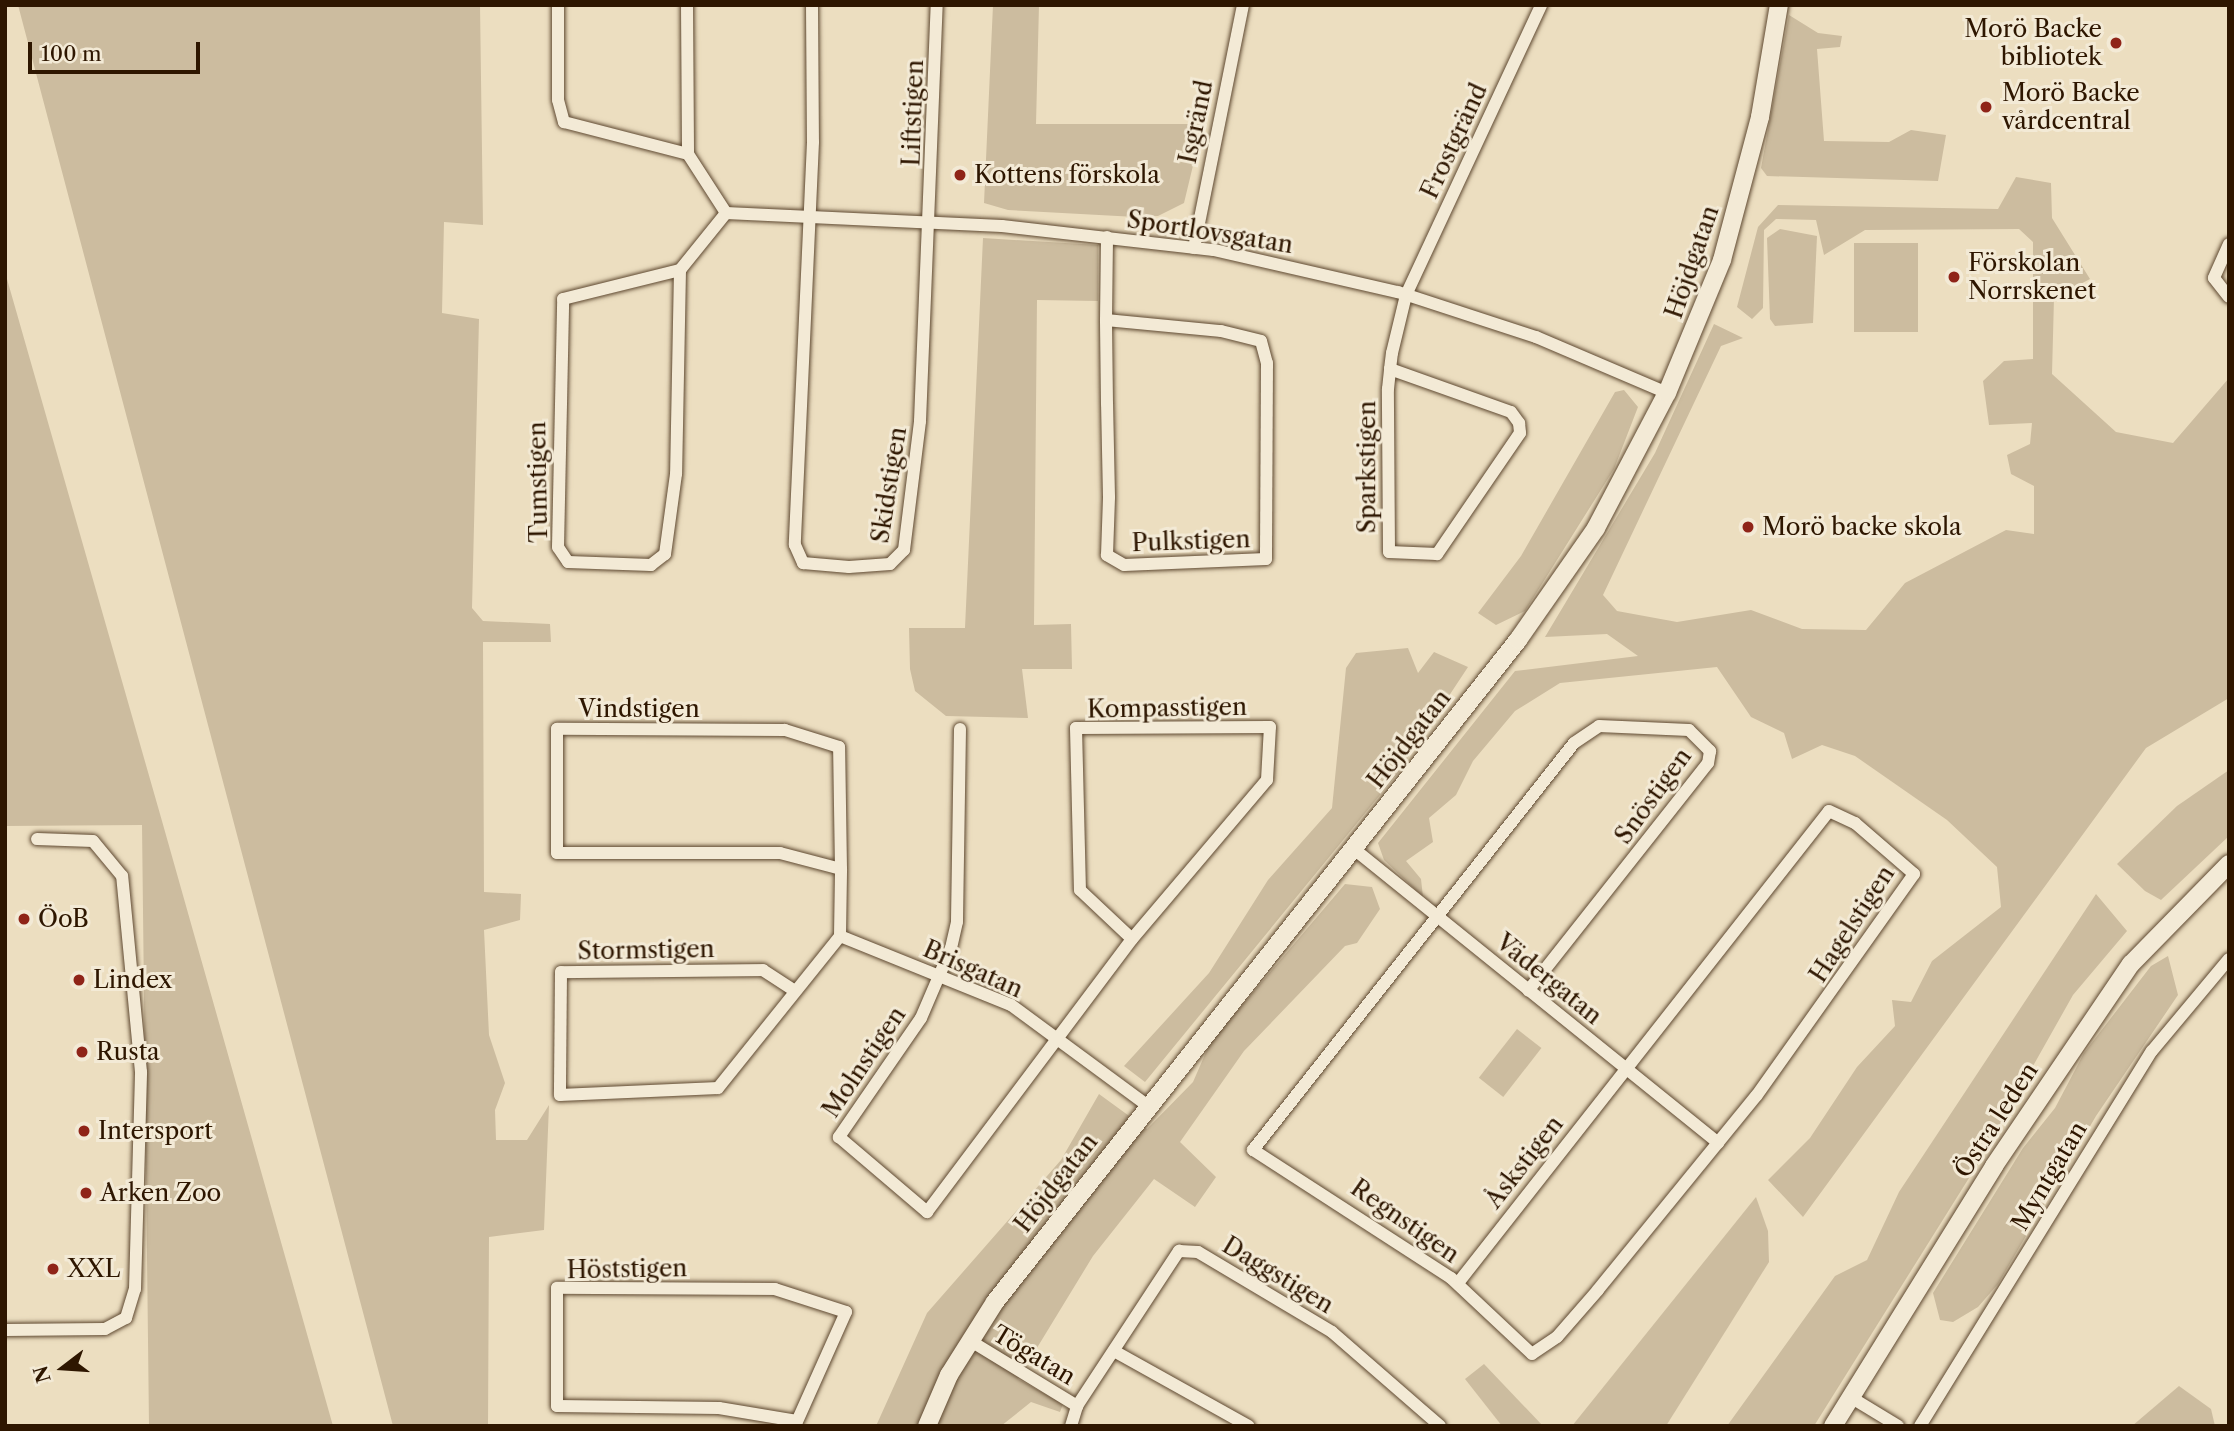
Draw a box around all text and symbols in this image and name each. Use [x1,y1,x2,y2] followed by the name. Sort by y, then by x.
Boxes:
[1964,15,2102,71] place label: Morö Backe bibliotek
[32,28,203,72] scale bar
[2108,35,2124,51] marker: Morö Backe bibliotek
[41,41,102,66] text: 100 m
[897,59,929,167] street label: Liftstigen
[1173,78,1219,166] street label: Isgränd
[1415,79,1493,203] street label: Frostgränd
[2002,79,2140,135] place label: Morö Backe vårdcentral
[1976,97,1996,117] marker: Morö Backe vårdcentral
[974,161,1160,189] place label: Kottens förskola
[952,167,968,183] marker: Kottens förskola
[1659,202,1725,322] street label: Höjdgatan
[1125,205,1295,259] street label: Sportlovsgatan
[1968,249,2096,305] place label: Förskolan Norrskenet
[1946,269,1962,285] marker: Förskolan Norrskenet
[1353,401,1381,533] street label: Sparkstigen
[523,421,553,543] street label: Tumstigen
[866,425,912,545] street label: Skidstigen
[1762,513,1962,541] place label: Morö backe skola
[1740,519,1756,535] marker: Morö backe skola
[1131,525,1251,557] street label: Pulkstigen
[1361,684,1457,794] street label: Höjdgatan
[1087,692,1247,724] street label: Kompasstigen
[578,695,700,723] street label: Vindstigen
[1609,743,1697,849] street label: Snöstigen
[1804,860,1900,988] street label: Hagelstigen
[38,905,89,933] place label: ÖoB
[16,911,32,927] marker: ÖoB
[1490,928,1608,1030] street label: Vädergatan
[577,934,715,966] street label: Stormstigen
[919,934,1027,1004] street label: Brisgatan
[93,966,172,994] place label: Lindex
[71,972,87,988] marker: Lindex
[816,1001,912,1123] street label: Molnstigen
[96,1038,160,1066] place label: Rusta
[74,1044,90,1060] marker: Rusta
[1948,1057,2044,1183] street label: Östra leden
[1479,1110,1569,1214] street label: Åskstigen
[2005,1116,2093,1236] street label: Myntgatan
[98,1117,213,1145] place label: Intersport
[76,1123,92,1139] marker: Intersport
[1008,1128,1104,1238] street label: Höjdgatan
[1345,1173,1465,1269] street label: Regnstigen
[100,1179,221,1207] place label: Arken Zoo
[78,1185,94,1201] marker: Arken Zoo
[1217,1231,1339,1319] street label: Daggstigen
[566,1254,688,1284] street label: Höststigen
[67,1255,120,1283] place label: XXL
[45,1261,61,1277] marker: XXL
[987,1319,1081,1391] street label: Tögatan
[28,1333,98,1403] north arrow
[29,1363,56,1386] text: N

